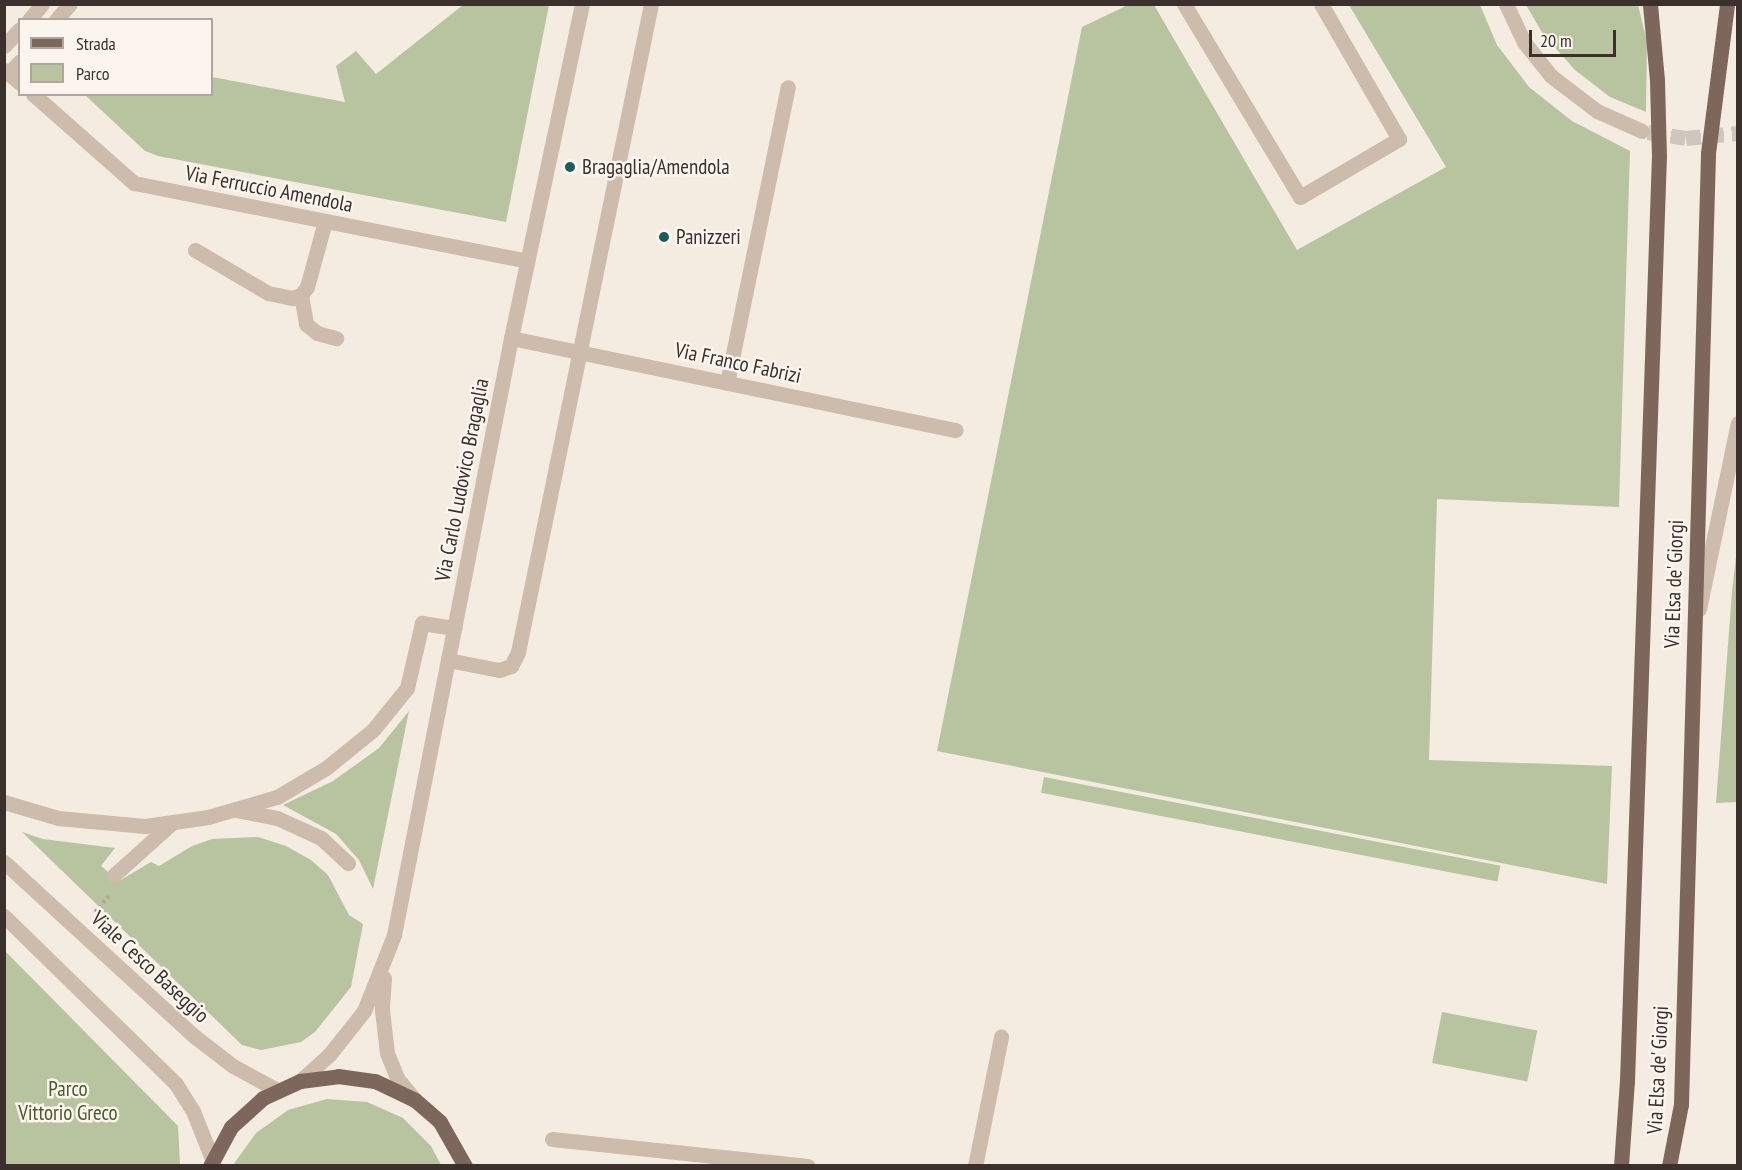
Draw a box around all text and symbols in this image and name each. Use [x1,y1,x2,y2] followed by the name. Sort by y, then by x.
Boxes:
[18,18,213,96] legend
[1532,18,1619,56] scale bar
[1540,29,1572,52] text: 20 m
[76,32,116,55] text: Strada
[76,62,110,85] text: Parco
[582,154,730,180] place label: Bragaglia/Amendola
[183,160,355,218] street label: Via Ferruccio Amendola
[563,160,577,174] marker: Bragaglia/Amendola
[676,224,741,250] place label: Panizzeri
[657,230,671,244] marker: Panizzeri
[673,337,803,389] street label: Via Franco Fabrizi
[430,376,494,584] street label: Via Carlo Ludovico Bragaglia
[1659,519,1689,649] street label: Via Elsa de' Giorgi
[86,906,214,1028] street label: Viale Cesco Baseggio
[1642,1004,1674,1136] street label: Via Elsa de' Giorgi
[18,1076,118,1126] park label: Parco Vittorio Greco

